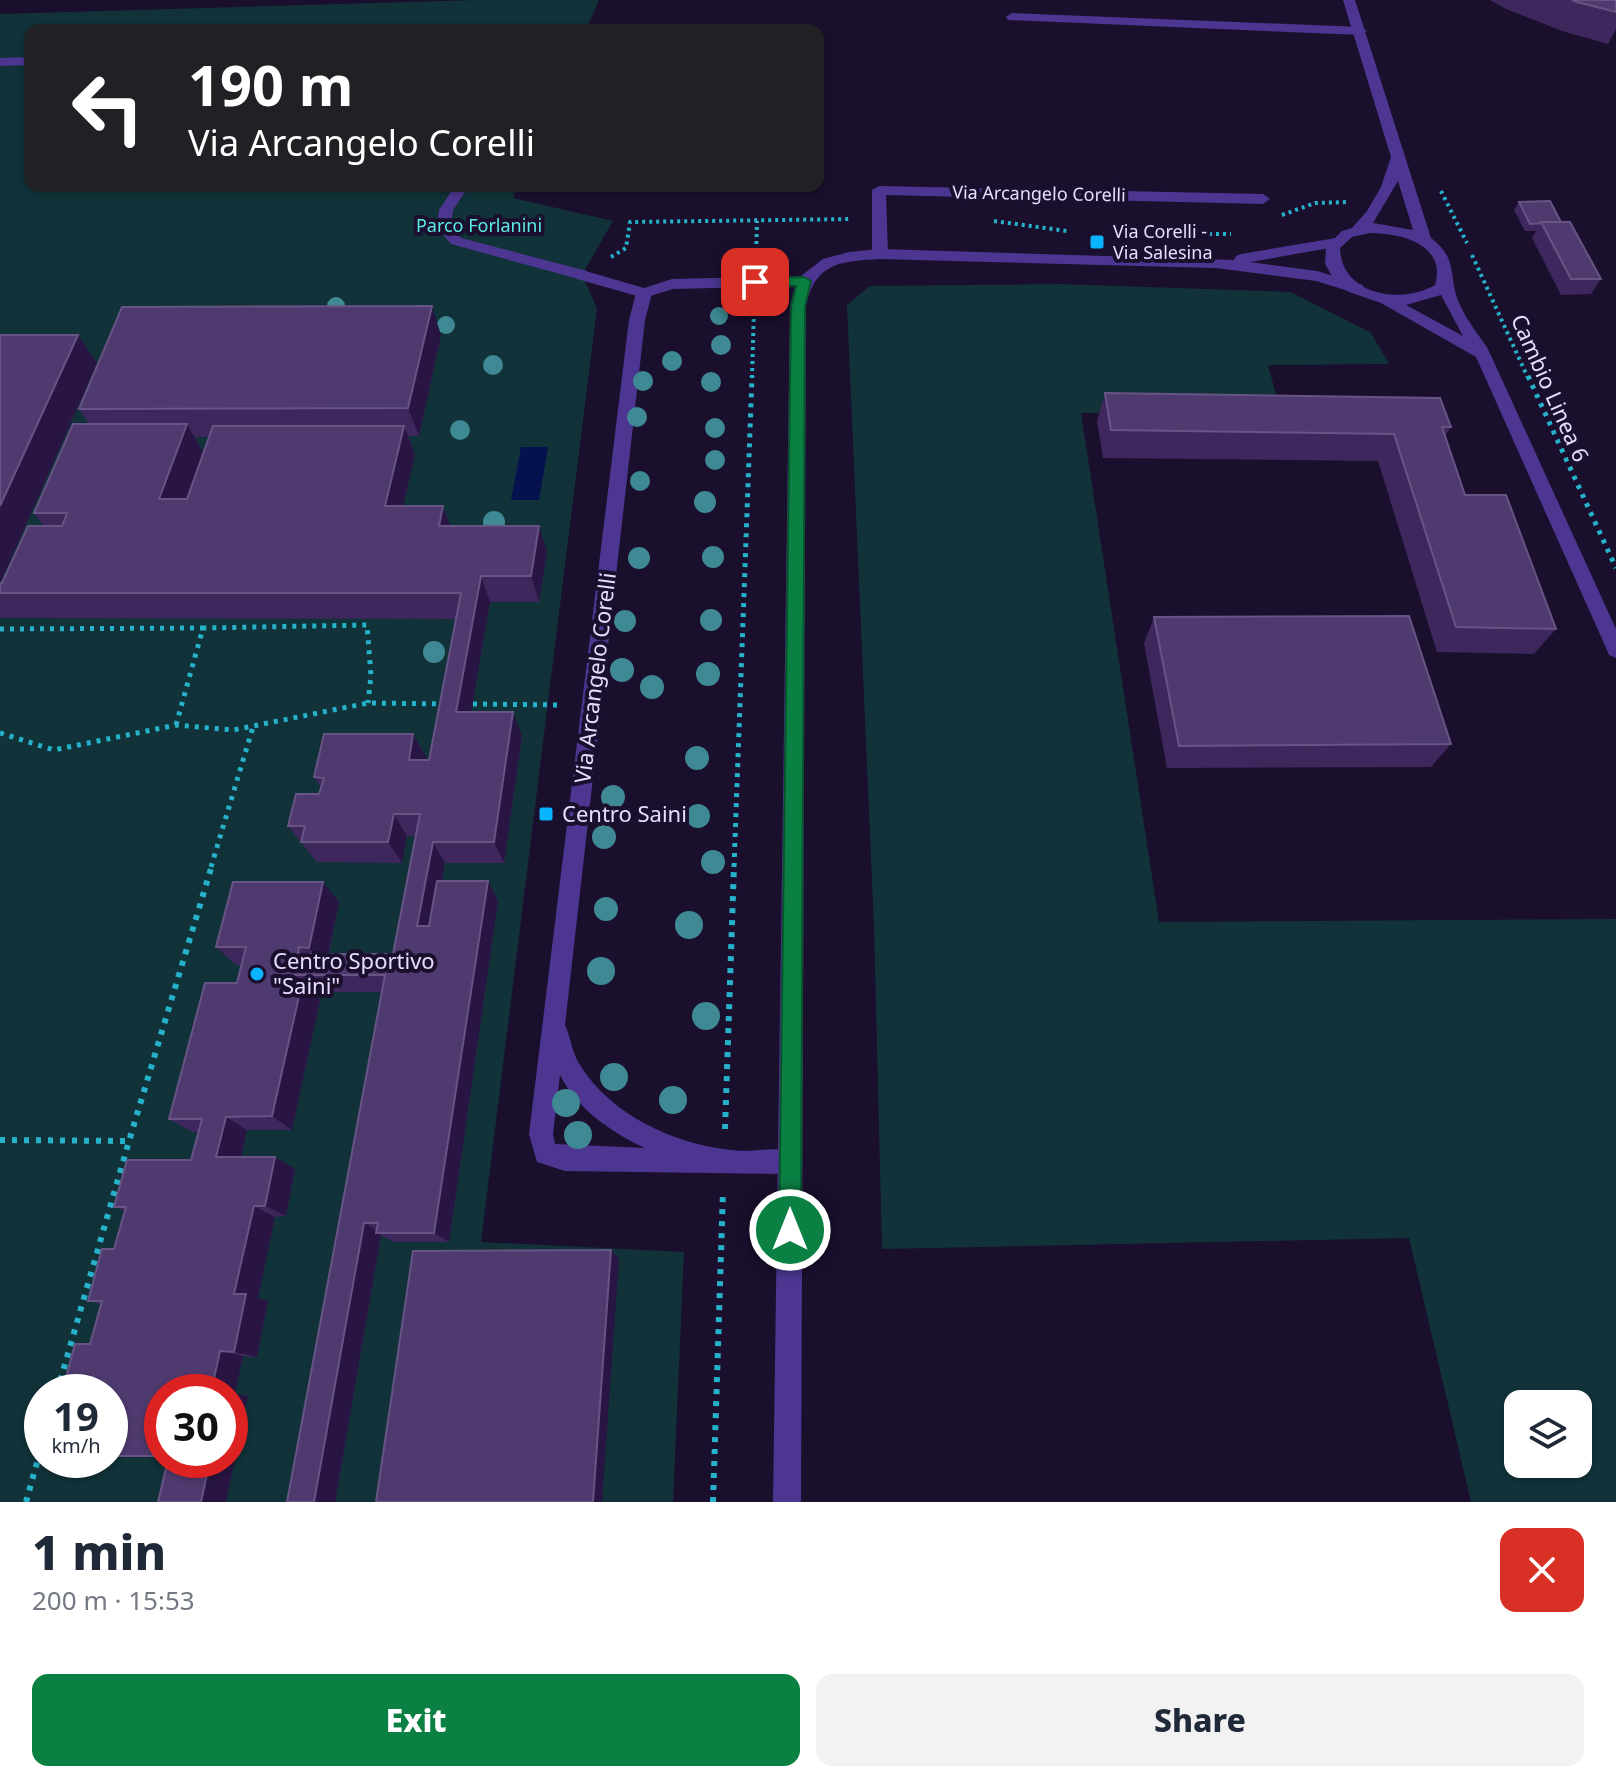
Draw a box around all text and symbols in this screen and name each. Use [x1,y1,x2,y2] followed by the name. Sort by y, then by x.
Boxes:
[188,46,353,122] text: 190 m
[56,56,160,160] icon: left
[188,118,535,167] text: Via Arcangelo Corelli
[952,179,1126,207] street label: Via Arcangelo Corelli
[416,213,542,237] park label: Parco Forlanini
[1113,219,1213,264] place label: Via Corelli - Via Salesina
[1088,233,1106,251] marker: Via Corelli - Via Salesina
[721,248,789,316] pin
[733,260,777,304] icon: arrive
[1505,309,1597,466] street label: Cambio Linea 6
[566,571,622,785] street label: Via Arcangelo Corelli
[562,798,687,828] place label: Centro Saini
[537,805,555,823] marker: Centro Saini
[273,945,435,1000] place label: Centro Sportivo "Saini"
[248,965,266,983] marker: Centro Sportivo "Saini"
[748,1188,832,1272] position arrow
[144,1374,248,1478] speed limit sign: 30
[53,1388,99,1443] text: 19
[1504,1390,1592,1478] map controls
[1504,1390,1592,1478] button: layers
[51,1432,101,1459] text: km/h
[32,1519,166,1584] text: 1 min
[1500,1528,1584,1612] button: close
[32,1582,195,1618] text: 200 m · 15:53
[32,1674,800,1766] button: Exit
[816,1674,1584,1766] button: Share

